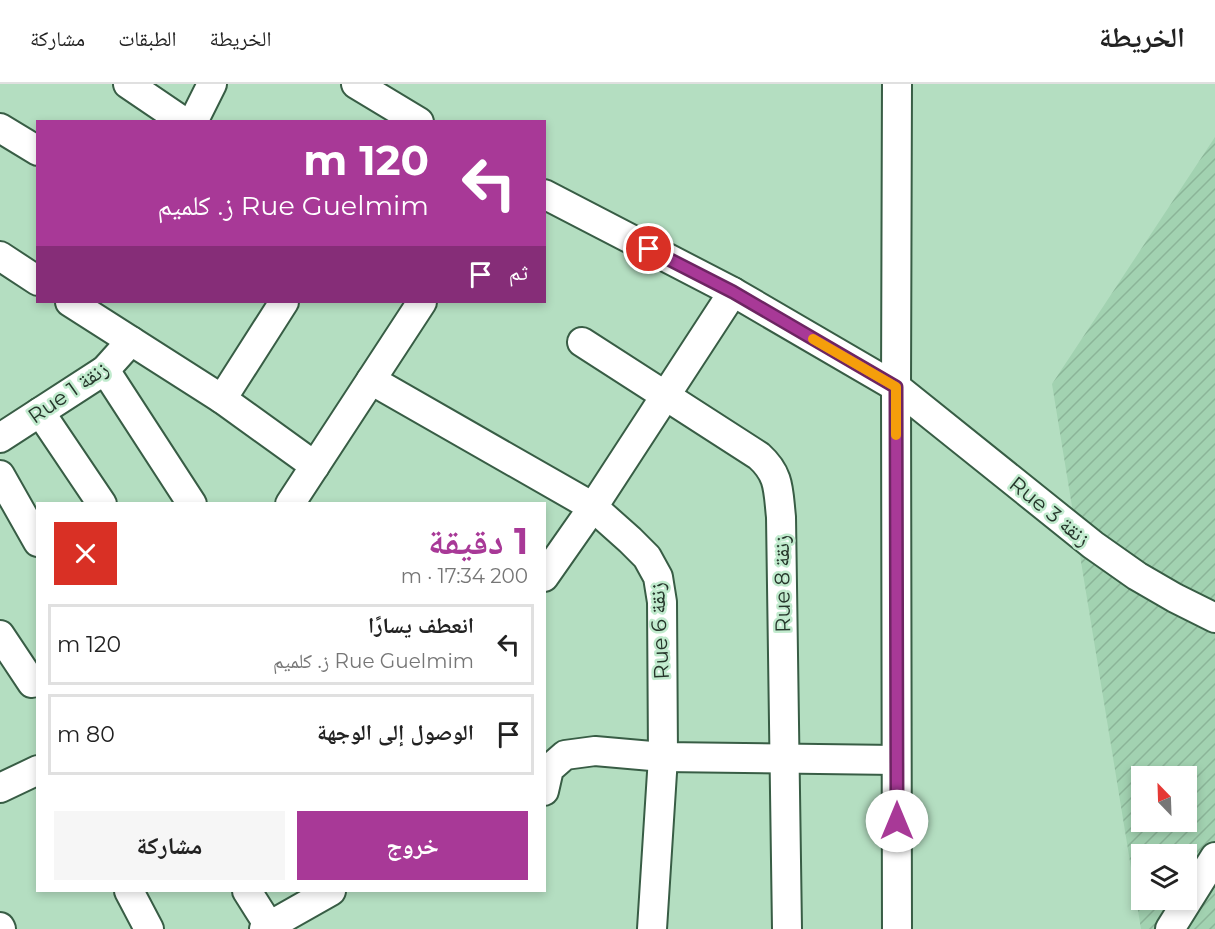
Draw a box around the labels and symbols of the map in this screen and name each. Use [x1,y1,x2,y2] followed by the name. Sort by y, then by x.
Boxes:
[623,223,674,274] pin
[23,355,113,429] street label: Rue 1 زنقة
[1005,471,1095,551] street label: Rue 3 زنقة
[769,535,795,633] street label: Rue 8 زنقة
[644,582,674,680] street label: Rue 6 زنقة
[1131,766,1197,832] north arrow
[865,789,929,853] position arrow

